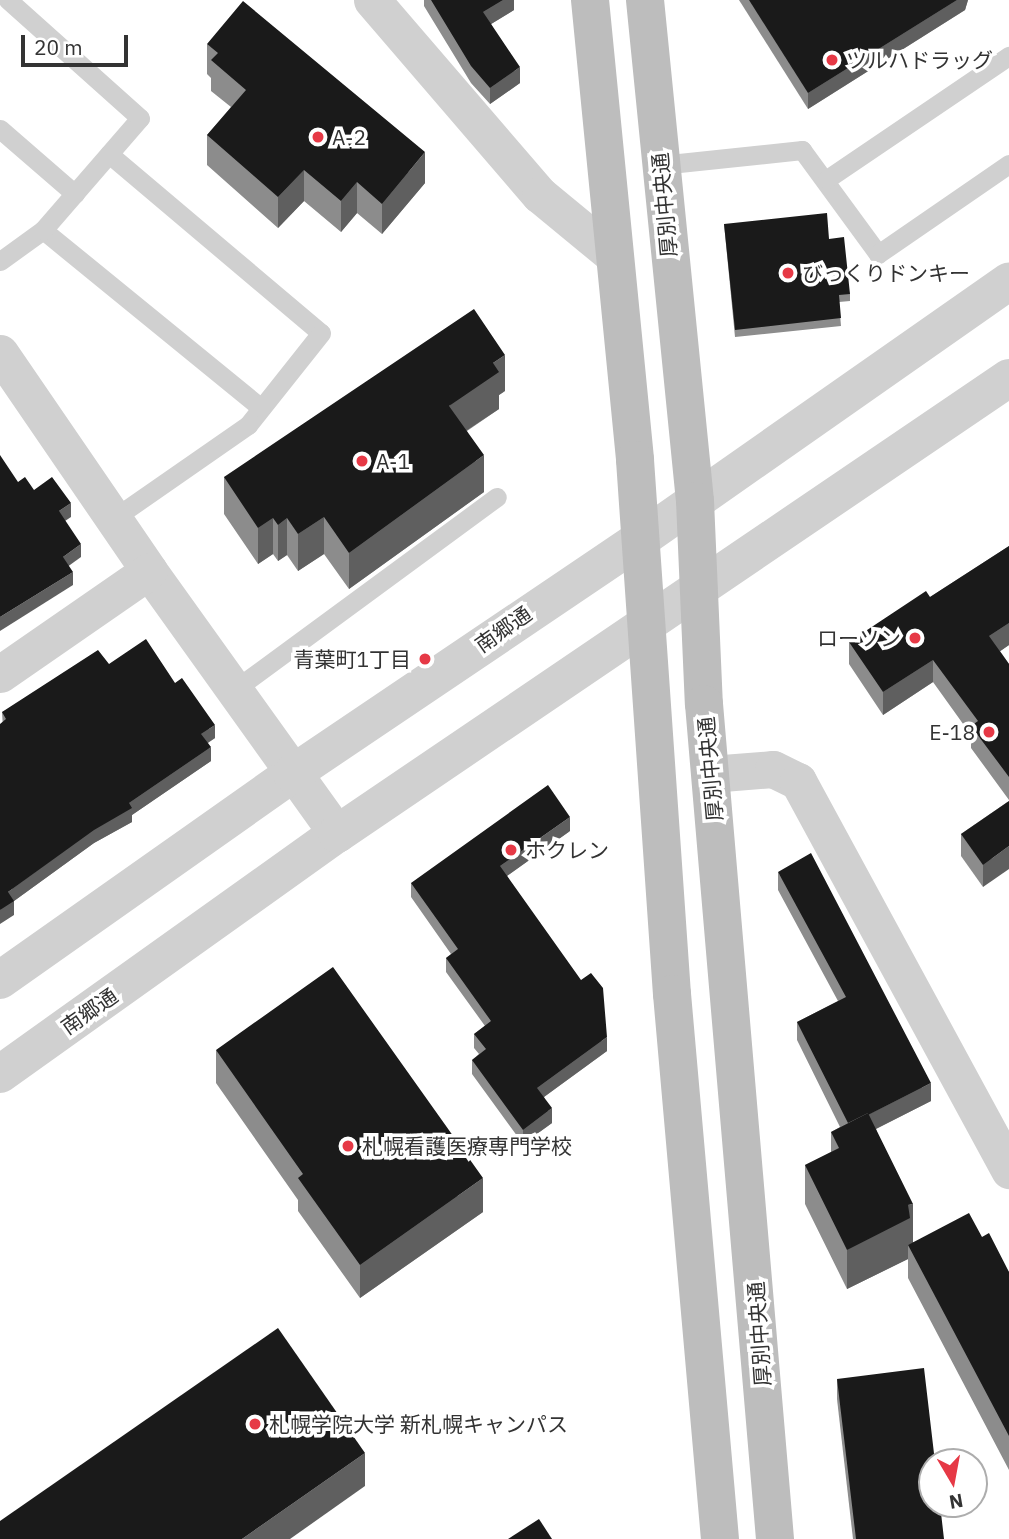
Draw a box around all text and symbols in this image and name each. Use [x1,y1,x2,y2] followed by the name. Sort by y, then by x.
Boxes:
[24,21,131,65] scale bar
[34,33,83,61] text: 20 m
[846,47,993,73] place label: ツルハドラッグ
[824,52,840,68] marker: ツルハドラッグ
[332,124,366,150] place label: A-2
[310,129,326,145] marker: A-2
[647,152,681,258] street label: 厚別中央通
[802,260,970,286] place label: びっくりドンキー
[780,265,796,281] marker: びっくりドンキー
[376,448,410,474] place label: A-1
[354,453,370,469] marker: A-1
[470,601,536,657] street label: 南郷通
[817,625,901,651] place label: ローソン
[907,630,923,646] marker: ローソン
[293,646,411,672] place label: 青葉町1丁目
[417,651,433,667] marker: 青葉町1丁目
[693,716,727,822] street label: 厚別中央通
[929,719,975,745] place label: E-18
[981,724,997,740] marker: E-18
[525,837,609,863] place label: ホクレン
[503,842,519,858] marker: ホクレン
[56,983,122,1039] street label: 南郷通
[362,1133,572,1159] place label: 札幌看護医療専門学校
[340,1138,356,1154] marker: 札幌看護医療専門学校
[743,1281,775,1387] street label: 厚別中央通
[269,1411,568,1437] place label: 札幌学院大学 新札幌キャンパス
[247,1416,263,1432] marker: 札幌学院大学 新札幌キャンパス
[918,1448,988,1518] north arrow
[947,1489,965,1515] text: N

